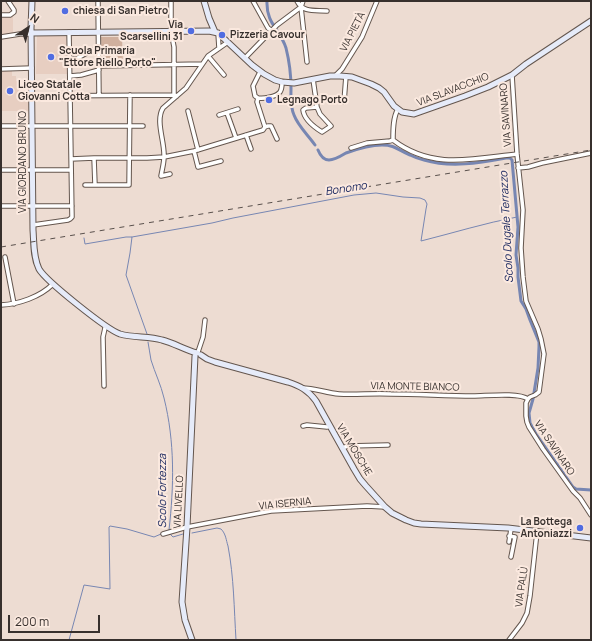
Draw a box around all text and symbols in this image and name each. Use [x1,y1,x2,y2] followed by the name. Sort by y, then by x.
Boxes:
[73,5,168,17] place label: chiesa di San Pietro
[60,6,70,16] marker: chiesa di San Pietro
[8,8,48,48] north arrow
[28,9,43,26] text: N
[338,10,368,54] street label: VIA PIETÀ
[120,19,183,42] place label: Via Scarsellini 31
[186,26,196,36] marker: Via Scarsellini 31
[230,29,305,41] place label: Pizzeria Cavour
[217,30,227,40] marker: Pizzeria Cavour
[59,45,156,68] place label: Scuola Primaria "Ettore Riello Porto"
[46,52,56,62] marker: Scuola Primaria "Ettore Riello Porto"
[415,71,491,109] street label: VIA SLAVACCHIO
[18,79,90,102] place label: Liceo Statale Giovanni Cotta
[498,83,514,147] street label: VIA SAVINARO
[5,86,15,96] marker: Liceo Statale Giovanni Cotta
[277,94,348,106] place label: Legnago Porto
[264,95,274,105] marker: Legnago Porto
[17,111,29,213] street label: VIA GIORDANO BRUNO
[497,171,517,283] water label: Scolo Dugale Terrazzo
[324,179,368,199] water label: Bonomo
[370,380,460,394] street label: VIA MONTE BIANCO
[531,418,577,478] street label: VIA SAVINARO
[334,422,374,478] street label: VIA MOSCHE
[156,454,170,528] water label: Scolo Fortezza
[172,475,186,529] street label: VIA LIVELLO
[258,495,312,513] street label: VIA ISERNIA
[520,516,572,540] place label: La Bottega Antoniazzi
[575,523,585,533] marker: La Bottega Antoniazzi
[513,566,531,608] street label: VIA PALÙ
[10,607,102,633] scale bar
[15,613,49,630] text: 200 m

